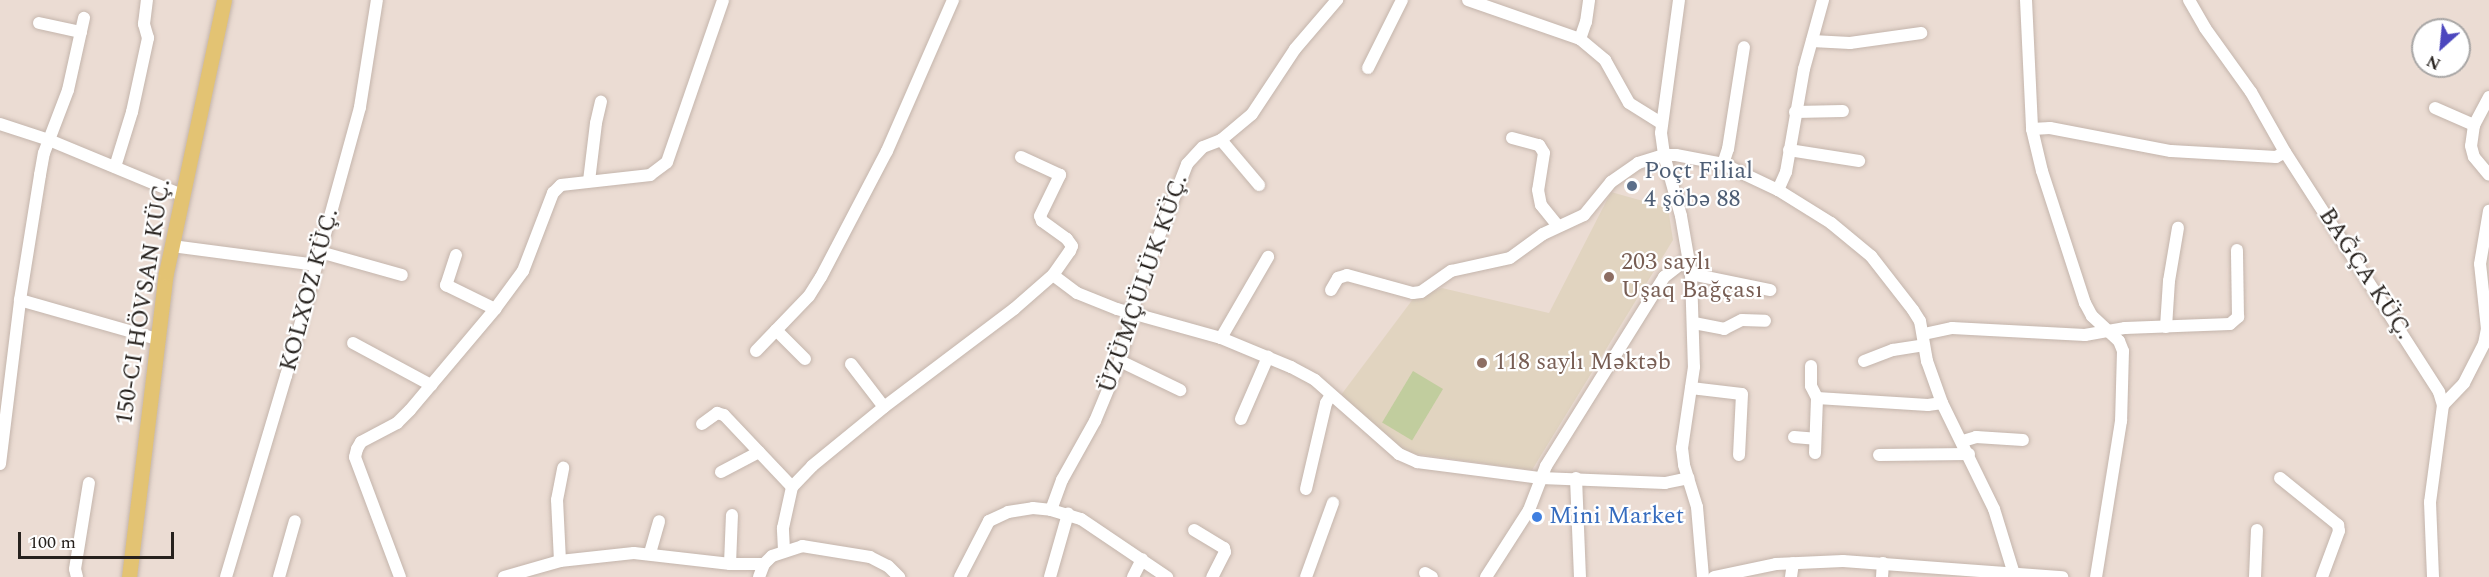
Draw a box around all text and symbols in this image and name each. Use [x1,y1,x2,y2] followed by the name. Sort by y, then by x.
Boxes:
[2411,18,2471,78] north arrow
[2422,49,2445,76] text: N
[1644,158,1753,214] place label: Poçt Filial 4 şöbə 88
[1093,171,1195,397] street label: ÜZÜMÇÜLÜK KÜÇ.
[110,177,178,427] street label: 150-CI HÖVSAN KÜÇ.
[1625,179,1639,193] marker: Poçt Filial 4 şöbə 88
[2312,203,2418,345] street label: BAĞÇA KÜÇ.
[274,205,346,375] street label: KOLXOZ KÜÇ.
[1621,249,1763,305] place label: 203 saylı Uşaq Bağçası
[1602,270,1616,284] marker: 203 saylı Uşaq Bağçası
[1494,349,1671,377] place label: 118 saylı Məktəb
[1475,356,1489,370] marker: 118 saylı Məktəb
[1549,503,1684,531] place label: Mini Market
[1530,510,1544,524] marker: Mini Market
[21,520,177,558] scale bar
[29,529,76,556] text: 100 m

